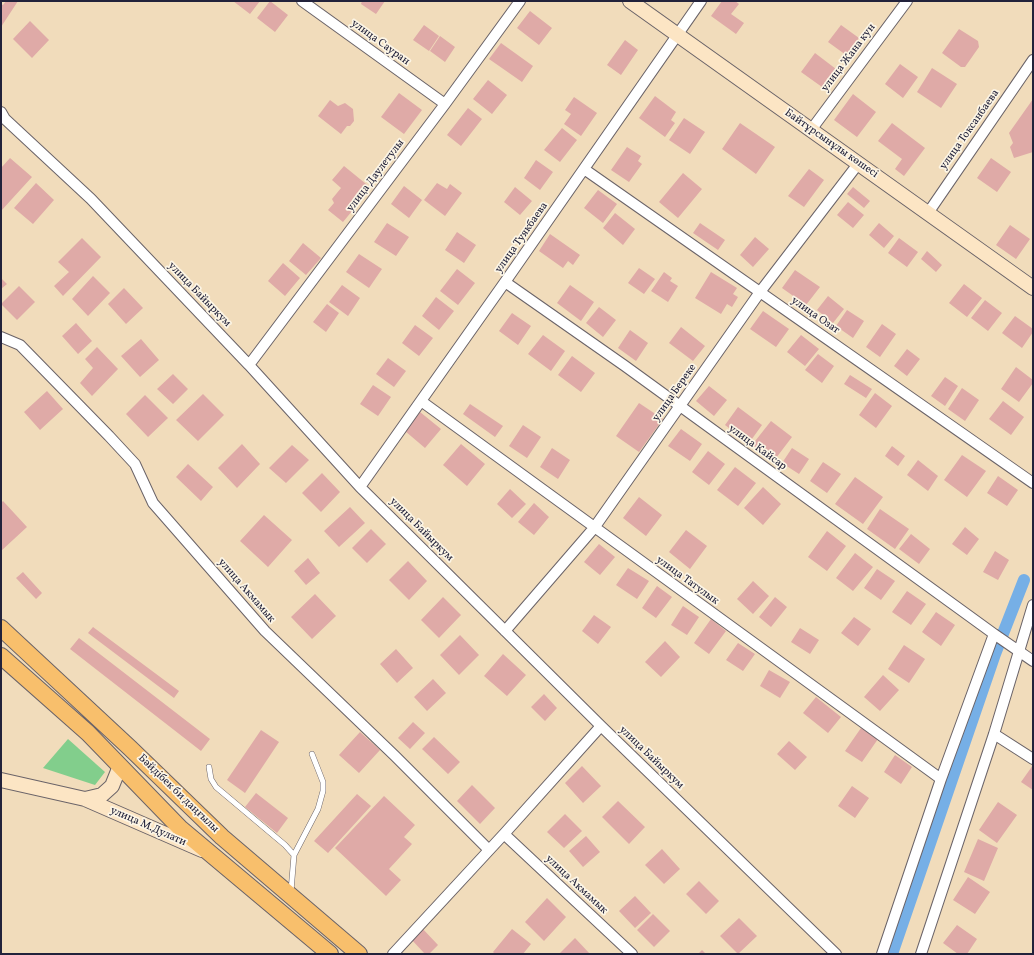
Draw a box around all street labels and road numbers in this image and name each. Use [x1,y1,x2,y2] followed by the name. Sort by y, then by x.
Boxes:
[348,17,412,69] street label: улица Сауран
[819,21,879,95] street label: улица Жана кун
[937,87,1003,173] street label: улица Токсанбаева
[782,107,880,181] street label: Байтұрсынұлы көшесі
[344,137,408,215] street label: улица Даулетулы
[493,200,551,276] street label: улица Туякбаева
[165,260,233,330] street label: улица Байыркум
[788,294,842,338] street label: улица Озат
[650,362,700,424] street label: улица Береке
[725,422,789,474] street label: улица Кайсар
[386,495,456,565] street label: улица Байыркум
[653,554,721,608] street label: улица Татулык
[215,556,277,626] street label: улица Акмамык
[616,724,686,792] street label: улица Байыркум
[135,752,221,836] street label: Бәйдібек би даңғылы
[108,804,188,850] street label: улица М.Дулати
[542,853,610,917] street label: улица Акмамык

